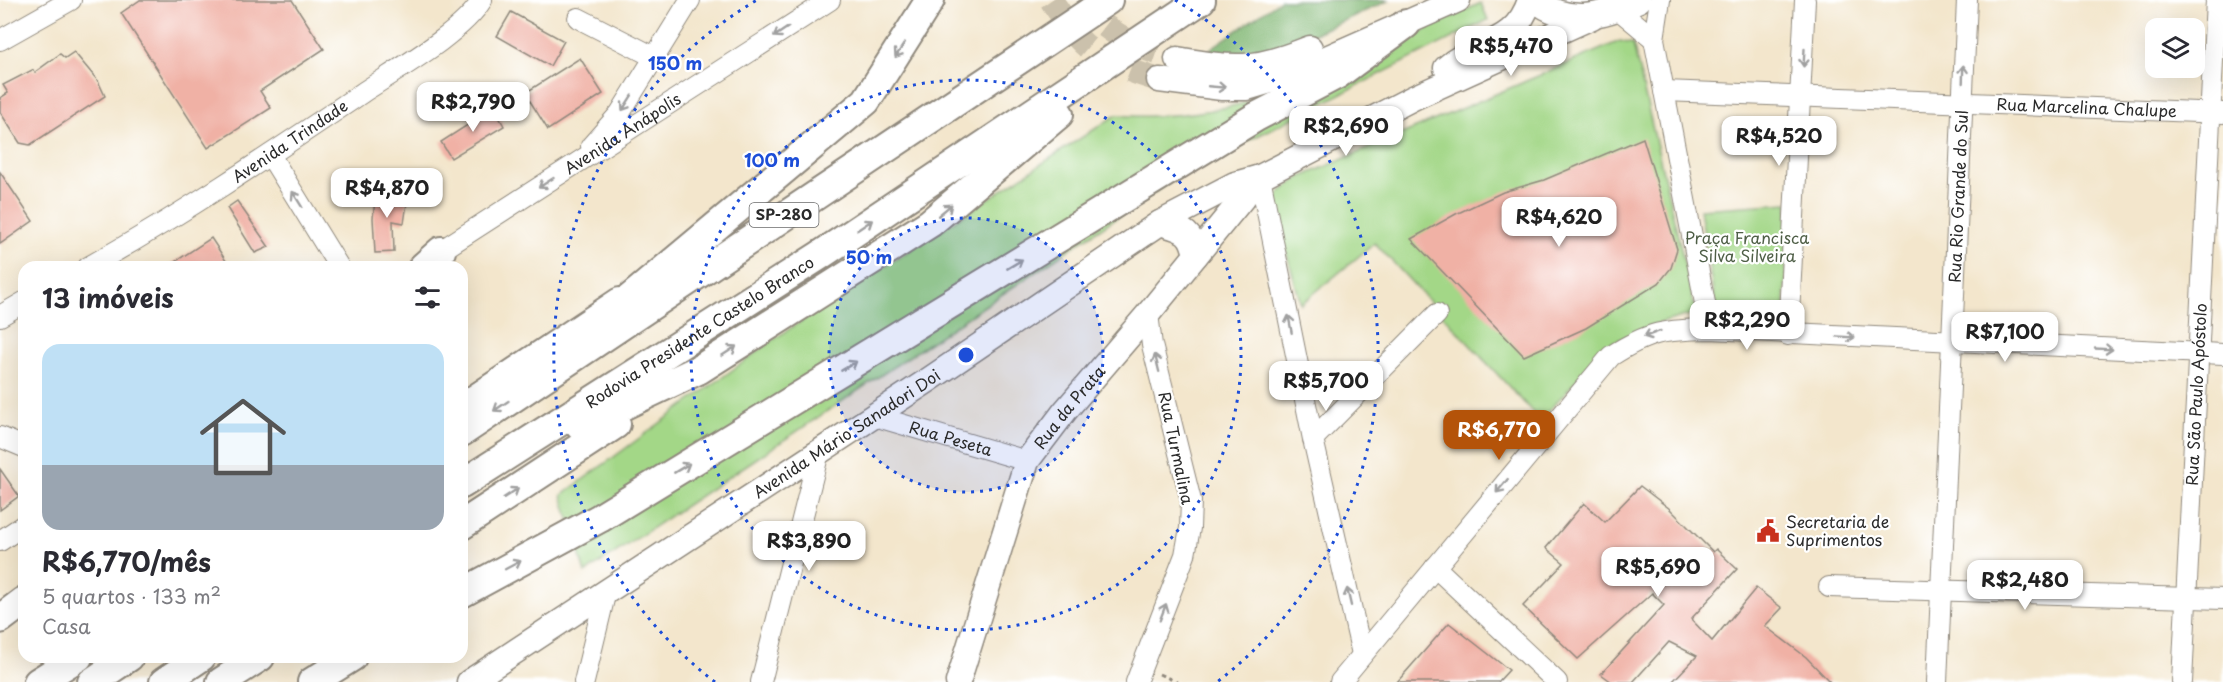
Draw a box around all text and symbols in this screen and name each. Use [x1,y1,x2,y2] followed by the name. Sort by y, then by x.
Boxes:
[2145,18,2205,78] map controls
[2145,18,2205,78] button: layers
[1456,26,1566,77] pin: R$5,470
[773,27,790,39] one-way arrow
[1469,30,1553,60] text: R$5,470
[894,41,906,58] one-way arrow
[1798,48,1809,68] one-way arrow
[648,49,702,76] text: 150 m
[1958,64,1969,84] one-way arrow
[418,82,528,133] pin: R$2,790
[1207,82,1227,93] one-way arrow
[431,86,515,116] text: R$2,790
[559,86,685,179] street label: Avenida Anápolis
[1996,91,2178,122] street label: Rua Marcelina Chalupe
[227,93,352,188] street label: Avenida Trindade
[620,95,633,112] one-way arrow
[1291,106,1401,157] pin: R$2,690
[1303,110,1389,140] text: R$2,690
[1942,110,1973,283] street label: Rua Rio Grande do Sul
[1724,116,1834,167] pin: R$4,520
[1736,120,1822,150] text: R$4,520
[744,146,800,173] text: 100 m
[332,168,442,219] pin: R$4,870
[345,172,429,202] text: R$4,870
[538,177,555,189] one-way arrow
[290,191,302,208] one-way arrow
[1504,197,1614,248] pin: R$4,620
[1516,201,1602,231] text: R$4,620
[750,203,818,227] road number: SP-280
[937,203,952,217] one-way arrow
[856,219,872,231] one-way arrow
[1685,225,1809,267] park label: Praça Francisca Silva Silveira
[846,243,892,270] text: 50 m
[580,249,818,413] street label: Rodovia Presidente Castelo Branco
[1006,258,1023,270] one-way arrow
[42,278,174,317] text: 13 imóveis
[411,281,444,314] icon: filters
[1692,300,1802,351] pin: R$2,290
[2179,302,2212,486] street label: Rua São Paulo Apóstolo
[1704,304,1790,334] text: R$2,290
[1950,312,2060,363] pin: R$7,100
[1284,315,1295,335] one-way arrow
[1965,316,2045,346] text: R$7,100
[1643,330,1662,341] one-way arrow
[1836,332,1856,343] one-way arrow
[2094,343,2114,354] one-way arrow
[720,345,737,357] one-way arrow
[956,345,976,365] centre of rings
[1150,354,1162,373] one-way arrow
[840,359,857,371] one-way arrow
[1027,360,1110,454] street label: Rua da Prata
[1271,361,1381,412] pin: R$5,700
[748,363,945,503] street label: Avenida Mário Sanadori Doi
[1283,365,1369,395] text: R$5,700
[189,383,297,491] icon: home
[1153,389,1201,506] street label: Rua Turmalina
[493,400,509,412] one-way arrow
[1444,410,1554,461] pin: R$6,770
[907,414,995,461] street label: Rua Peseta
[1457,414,1541,444] text: R$6,770
[673,461,690,473] one-way arrow
[1496,478,1509,494] one-way arrow
[502,487,519,499] one-way arrow
[1786,509,1889,551] place label: Secretaria de Suprimentos
[1755,518,1781,544] public building icon: Secretaria de Suprimentos
[754,521,864,572] pin: R$3,890
[767,525,851,555] text: R$3,890
[42,542,211,581] text: R$6,770/mês
[1603,547,1713,598] pin: R$5,690
[1615,551,1701,581] text: R$5,690
[504,559,522,570] one-way arrow
[1970,560,2080,611] pin: R$2,480
[1981,564,2069,594] text: R$2,480
[42,581,221,611] text: 5 quartos · 133 m²
[1343,588,1354,607] one-way arrow
[1158,603,1169,622] one-way arrow
[42,611,91,641] text: Casa

